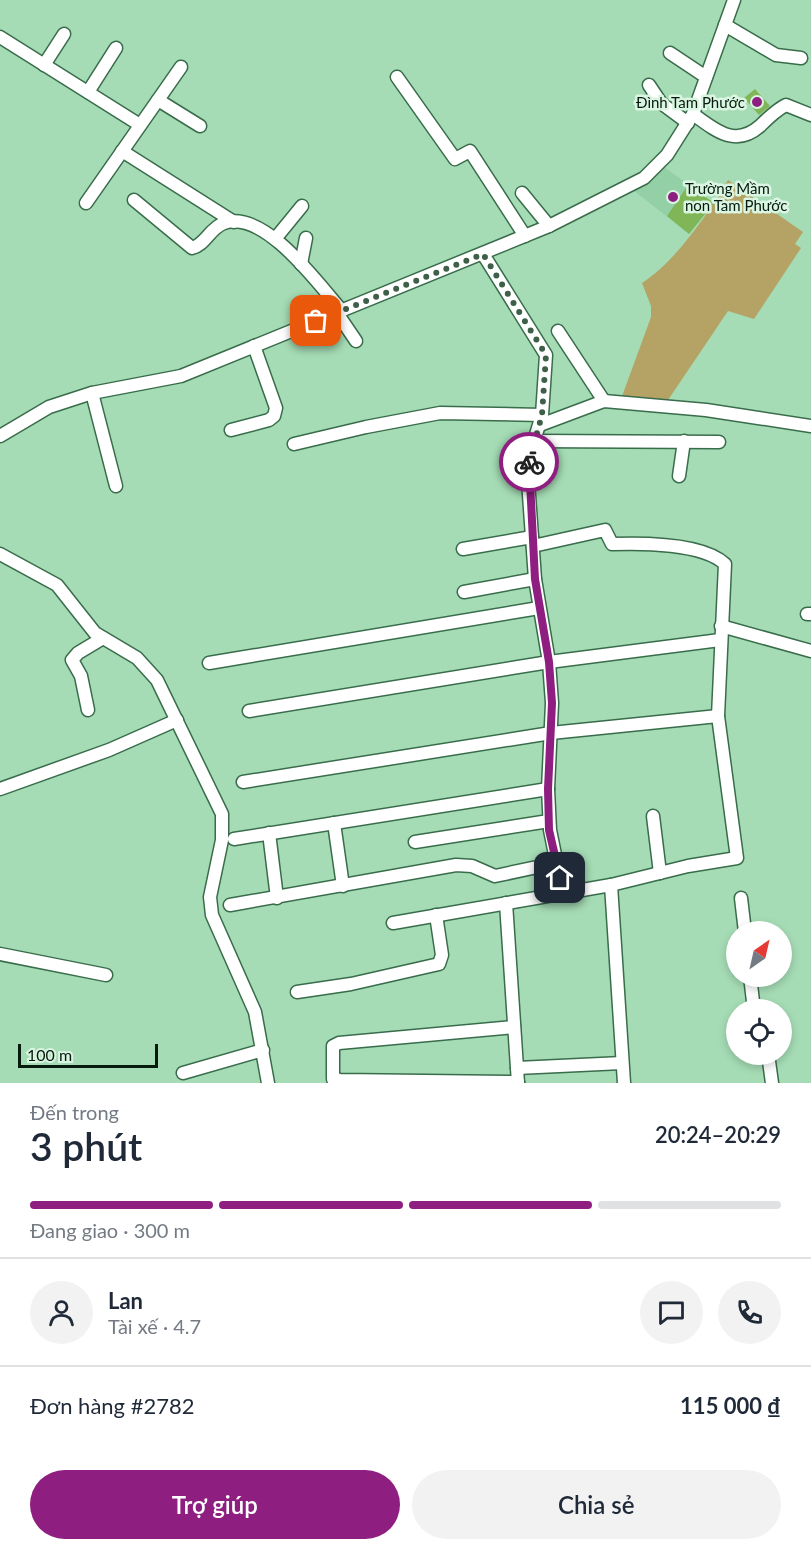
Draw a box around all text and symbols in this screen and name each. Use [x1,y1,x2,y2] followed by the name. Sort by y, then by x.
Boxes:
[636,93,745,111] place label: Đình Tam Phước
[750,95,764,109] marker: Đình Tam Phước
[685,179,788,214] place label: Trường Mầm non Tam Phước
[666,190,680,204] marker: Trường Mầm non Tam Phước
[290,295,341,346] pin
[299,304,332,337] icon: bag
[499,432,559,492] courier
[513,446,546,479] icon: bike
[534,852,585,903] pin
[543,861,576,894] icon: home
[726,921,792,987] north arrow
[726,921,792,1065] map controls
[726,999,792,1065] button: locate
[18,1041,158,1068] scale bar
[27,1045,72,1064] text: 100 m
[30,1100,119,1124] text: Đến trong
[655,1121,781,1148] text: 20:24–20:29
[30,1123,142,1169] text: 3 phút
[30,1218,190,1242] text: Đang giao · 300 m
[30,1281,93,1344] button: person
[640,1281,703,1344] button: chat
[718,1281,781,1344] button: phone
[108,1287,143,1314] text: Lan
[108,1314,201,1338] text: Tài xế · 4.7
[30,1392,194,1419] text: Đơn hàng #2782
[680,1392,781,1419] text: 115 000 ₫
[30,1470,400,1539] button: Trợ giúp
[412,1470,781,1539] button: Chia sẻ

